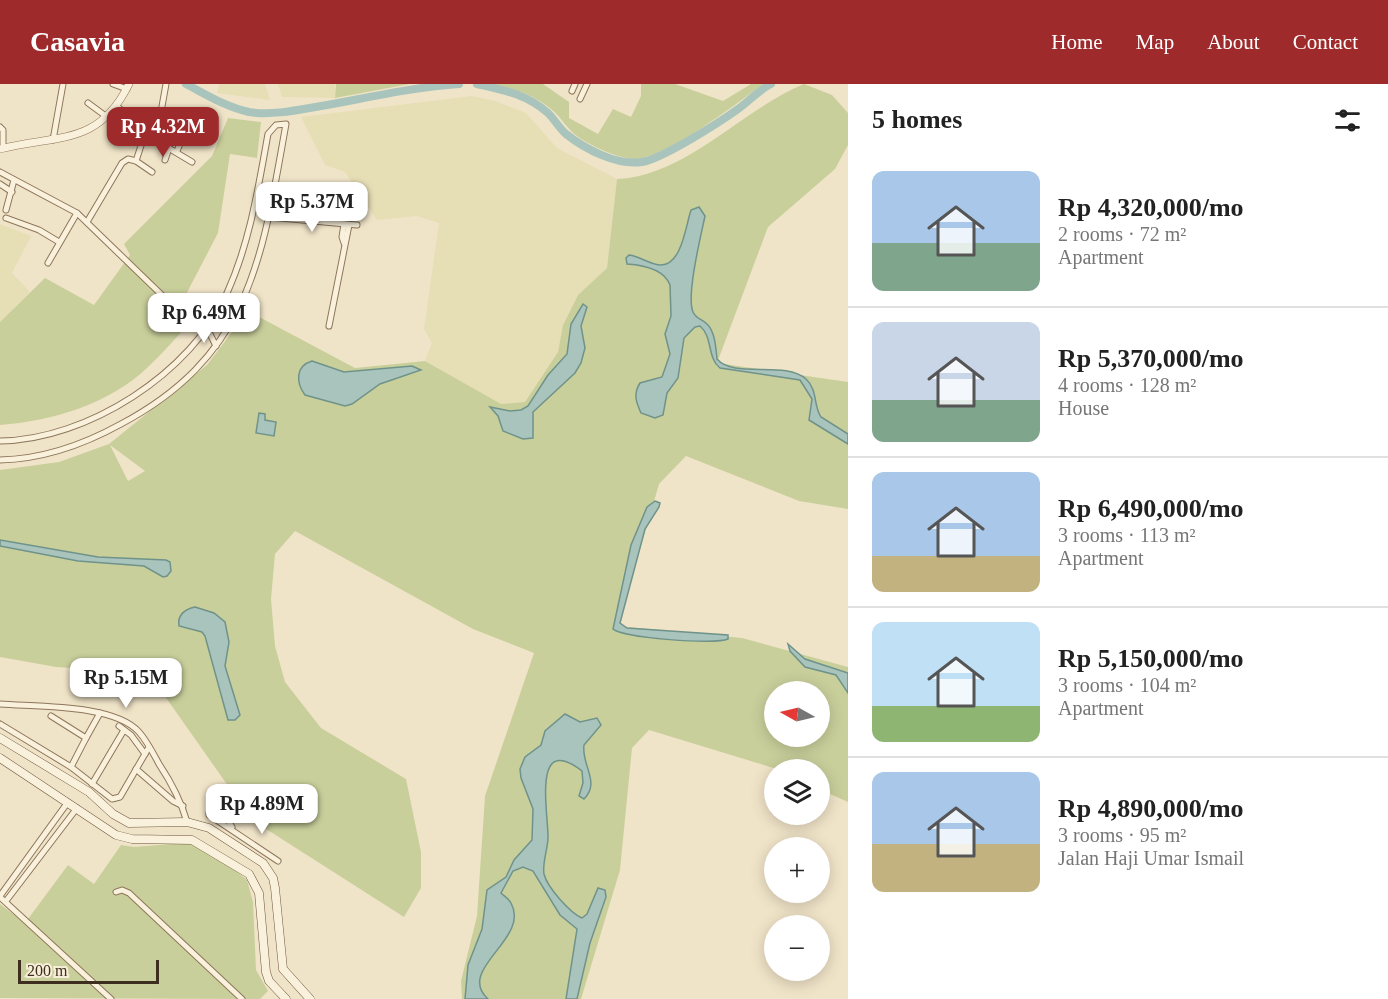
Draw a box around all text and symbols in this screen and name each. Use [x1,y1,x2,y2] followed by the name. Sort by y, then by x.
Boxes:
[30,26,125,57] text: Casavia
[1051,30,1103,54] text: Home
[1136,30,1174,54] text: Map
[1207,30,1260,54] text: About
[1293,30,1358,54] text: Contact
[1331,104,1364,137] icon: filters
[872,105,962,134] text: 5 homes
[101,107,225,158] pin: Rp 4.32M
[121,115,205,137] text: Rp 4.32M
[250,182,374,233] pin: Rp 5.37M
[270,190,354,212] text: Rp 5.37M
[1058,193,1244,222] text: Rp 4,320,000/mo
[920,195,992,267] icon: home
[1058,223,1186,245] text: 2 rooms · 72 m²
[1058,246,1144,268] text: Apartment
[142,293,266,344] pin: Rp 6.49M
[162,301,246,323] text: Rp 6.49M
[1058,344,1244,373] text: Rp 5,370,000/mo
[920,346,992,418] icon: home
[1058,374,1196,396] text: 4 rooms · 128 m²
[1058,397,1109,419] text: House
[1058,494,1244,523] text: Rp 6,490,000/mo
[920,496,992,568] icon: home
[1058,524,1195,546] text: 3 rooms · 113 m²
[1058,547,1144,569] text: Apartment
[1058,644,1244,673] text: Rp 5,150,000/mo
[920,646,992,718] icon: home
[64,658,188,709] pin: Rp 5.15M
[84,666,168,688] text: Rp 5.15M
[1058,674,1196,696] text: 3 rooms · 104 m²
[764,681,830,747] north arrow
[764,681,830,981] map controls
[1058,697,1144,719] text: Apartment
[764,759,830,825] button: layers
[200,784,324,835] pin: Rp 4.89M
[220,792,304,814] text: Rp 4.89M
[1058,794,1244,823] text: Rp 4,890,000/mo
[920,796,992,868] icon: home
[1058,824,1186,846] text: 3 rooms · 95 m²
[764,837,830,903] button: +
[1058,847,1244,869] text: Jalan Haji Umar Ismail
[764,915,830,981] button: −
[18,957,159,984] scale bar
[27,962,67,979] text: 200 m

